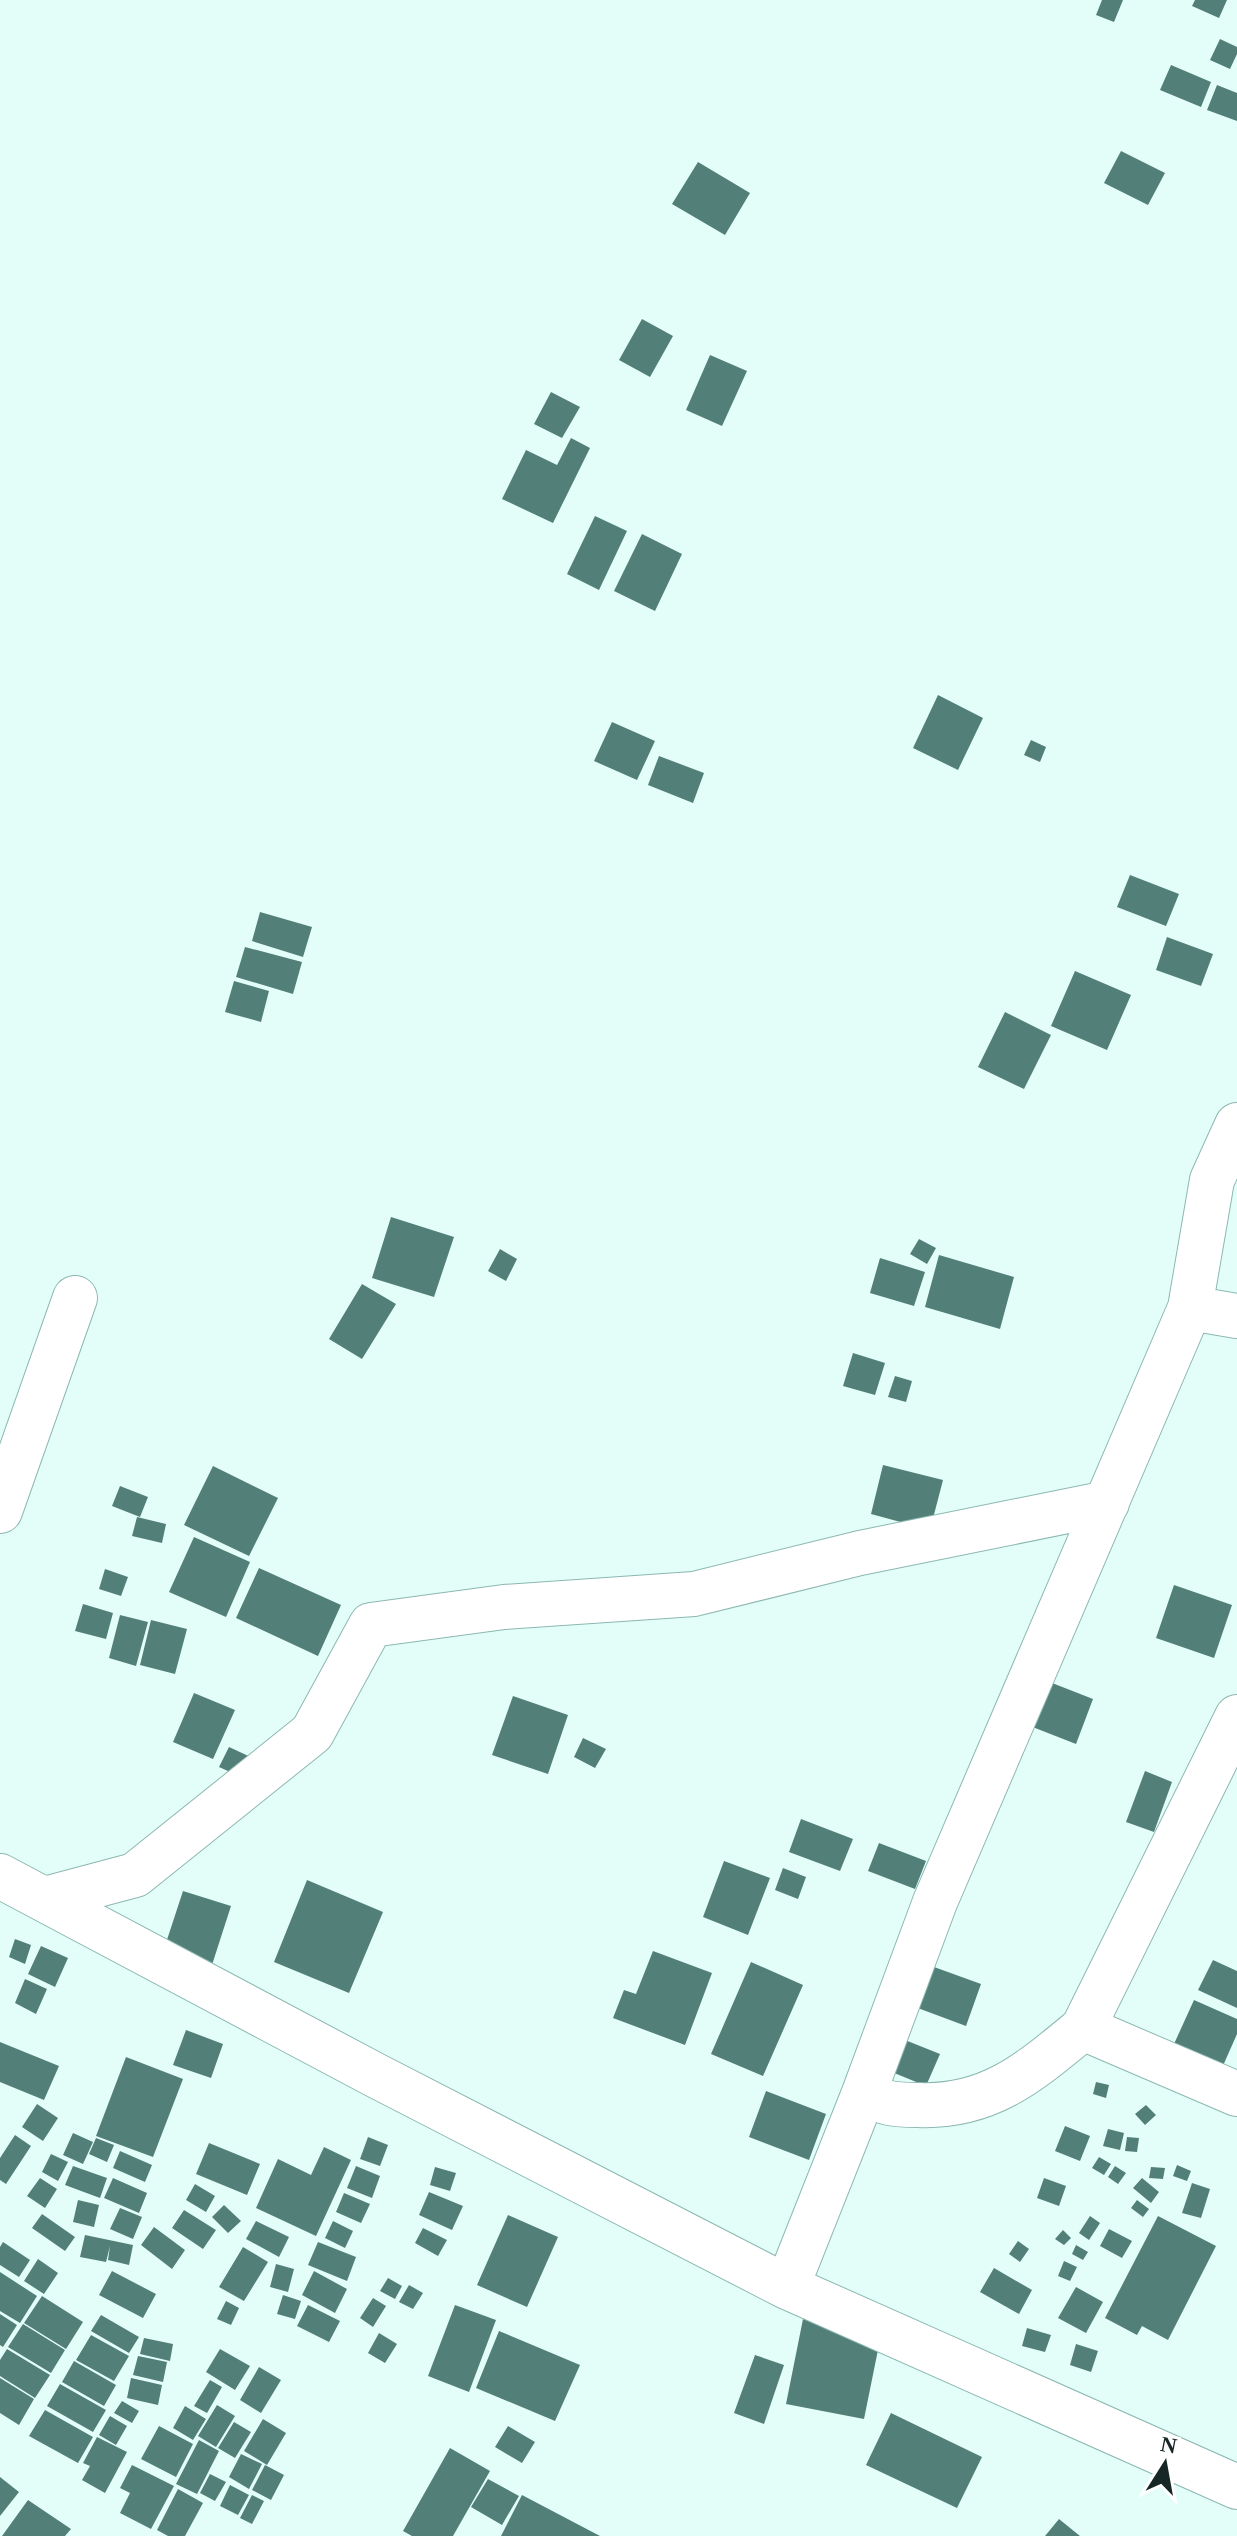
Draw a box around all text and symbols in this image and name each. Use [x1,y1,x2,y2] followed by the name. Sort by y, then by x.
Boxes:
[1125,2424,1205,2504] north arrow
[1159,2431,1179,2459] text: N

